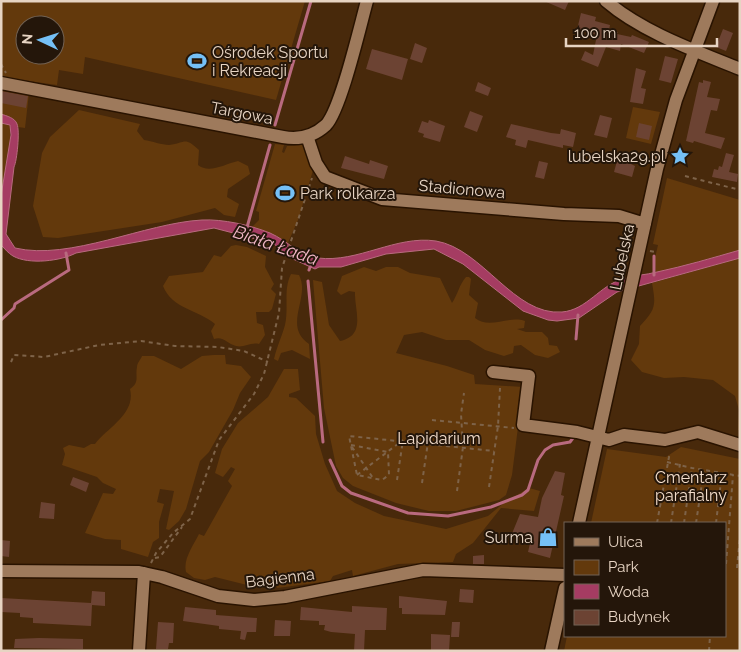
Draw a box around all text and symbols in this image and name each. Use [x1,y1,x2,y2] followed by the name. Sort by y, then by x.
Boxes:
[15,15,65,65] north arrow
[566,15,717,47] scale bar
[574,24,616,42] text: 100 m
[19,33,35,45] text: N
[212,43,328,80] place label: Ośrodek Sportu i Rekreacji
[186,50,208,72] sports icon: Ośrodek Sportu i Rekreacji
[209,98,275,128] street label: Targowa
[669,145,691,167] place icon: lubelska29.pl
[568,147,666,166] place label: lubelska29.pl
[418,176,506,202] street label: Stadionowa
[274,182,296,204] sports icon: Park rolkarza
[300,184,395,203] place label: Park rolkarza
[231,221,321,269] water label: Biała Łada
[606,222,638,292] street label: Lubelska
[397,429,481,448] park label: Lapidarium
[655,468,727,505] park label: Cmentarz parafialny
[564,522,726,637] legend
[537,526,559,548] shop icon: Surma
[485,528,533,547] place label: Surma
[608,533,643,551] text: Ulica
[608,558,639,576] text: Park
[244,564,316,592] street label: Bagienna
[608,583,649,601] text: Woda
[608,608,670,626] text: Budynek

